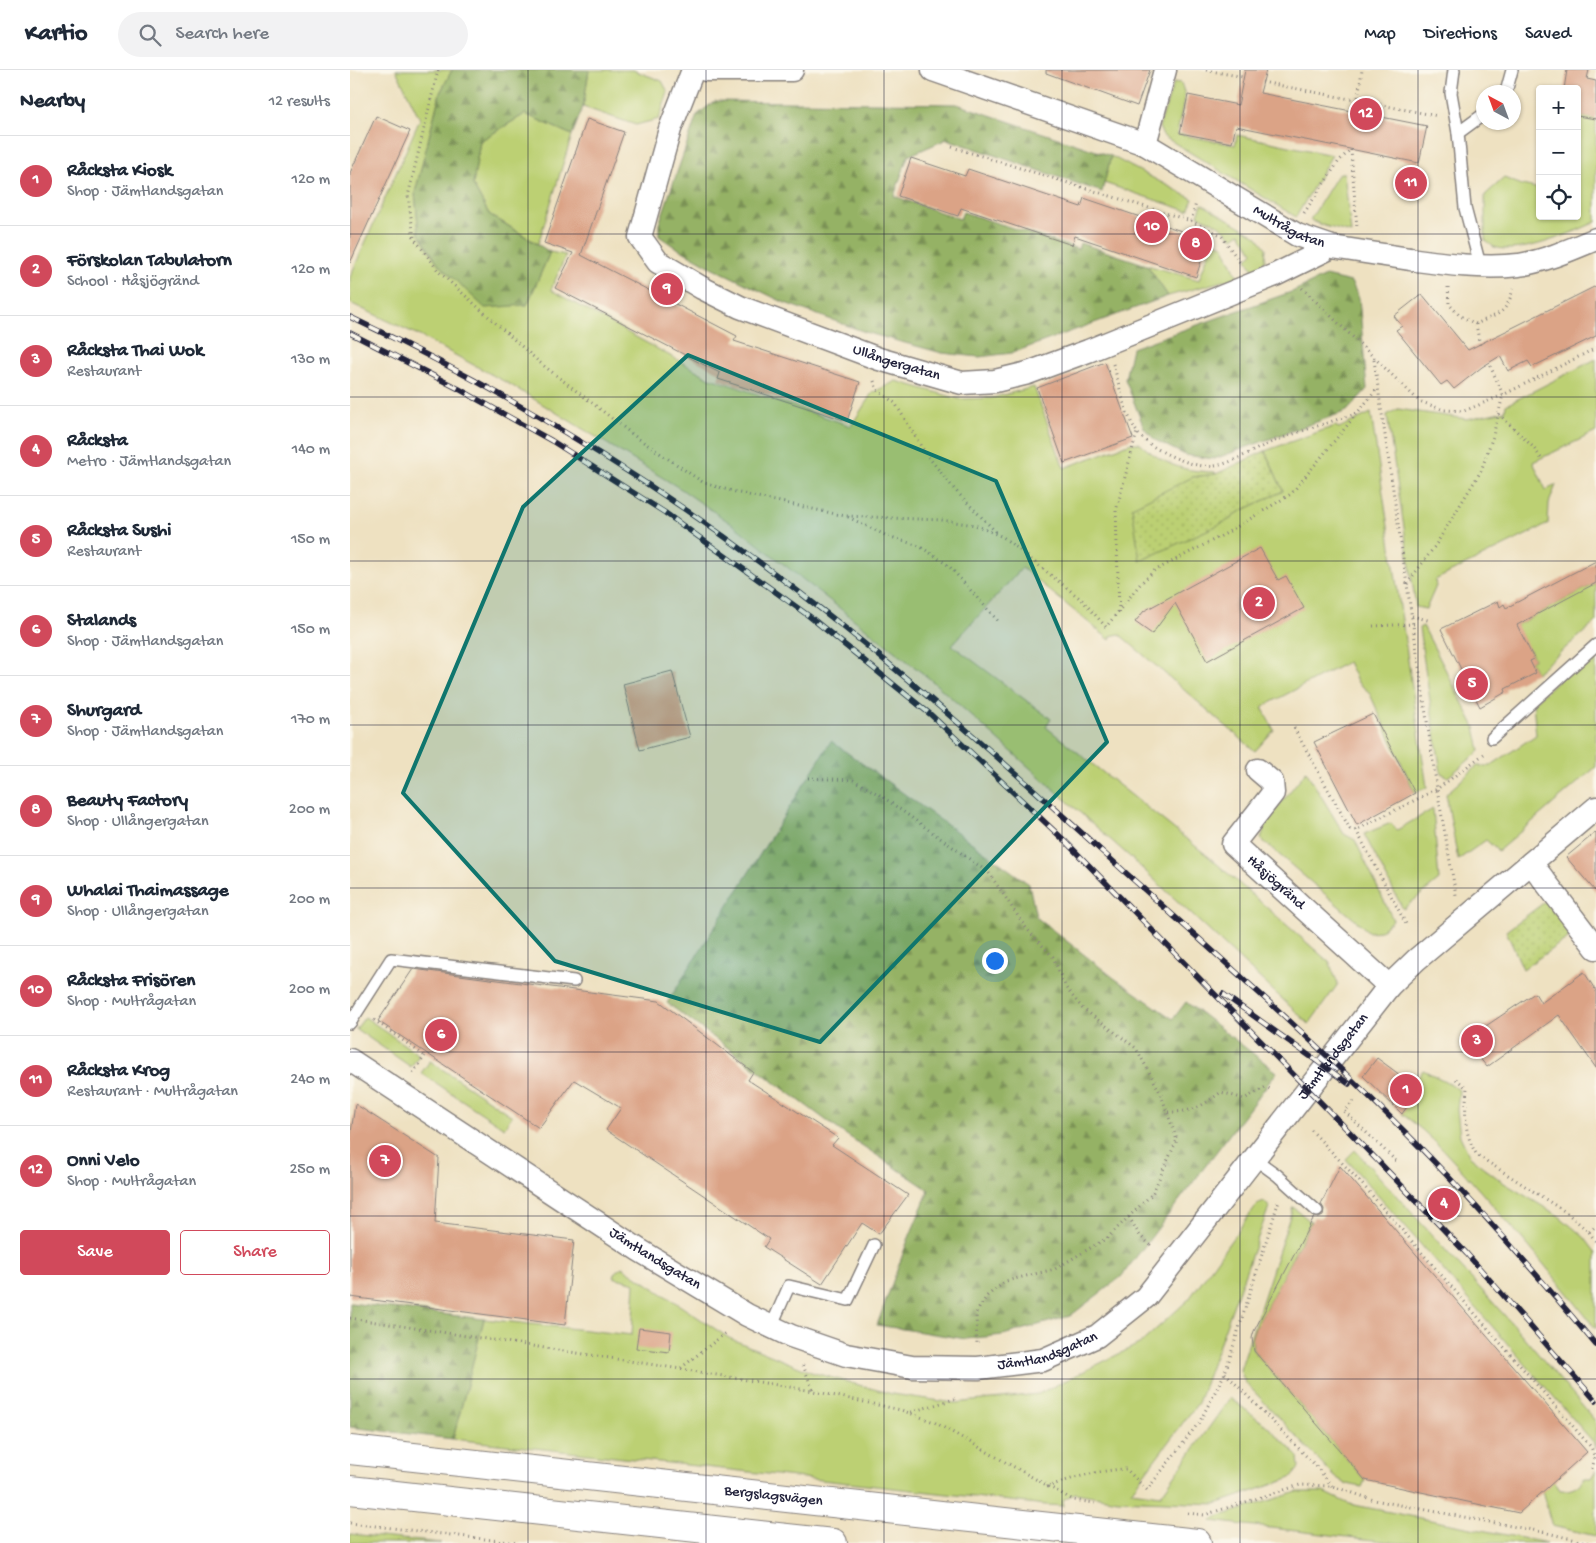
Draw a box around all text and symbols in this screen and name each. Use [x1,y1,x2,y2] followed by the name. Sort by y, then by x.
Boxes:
[118,12,468,57] search box
[25,20,88,49] text: Kartio
[136,21,164,49] icon: search
[176,23,269,46] text: Search here
[1364,24,1396,45] text: Map
[1424,24,1497,45] text: Directions
[1525,24,1571,45] text: Saved
[1476,85,1521,130] north arrow
[1536,85,1581,220] map controls
[1536,85,1581,130] button: +
[20,90,85,115] text: Nearby
[269,93,330,112] text: 12 results
[1350,95,1382,133] pin: 12
[1536,130,1581,175] button: −
[67,160,172,183] text: Råcksta Kiosk
[1395,164,1427,202] pin: 11
[33,171,39,190] text: 1
[291,171,330,190] text: 120 m
[1536,175,1581,220] button: locate
[67,183,223,202] text: Shop · Jämtlandsgatan
[1249,201,1327,253] street label: Multrågatan
[1136,208,1168,246] pin: 10
[1180,225,1212,263] pin: 8
[67,250,232,273] text: Förskolan Tabulatorn
[32,261,40,280] text: 2
[291,261,330,280] text: 120 m
[651,270,683,308] pin: 9
[67,273,199,292] text: School · Håsjögränd
[67,340,203,363] text: Råcksta Thai Wok
[850,341,942,385] street label: Ullångergatan
[32,351,40,370] text: 3
[291,351,330,370] text: 130 m
[67,363,141,382] text: Restaurant
[67,430,128,453] text: Råcksta
[32,441,40,460] text: 4
[292,441,330,460] text: 140 m
[67,453,231,472] text: Metro · Jämtlandsgatan
[67,520,171,543] text: Råcksta Sushi
[32,531,40,550] text: 5
[291,531,330,550] text: 150 m
[67,543,141,562] text: Restaurant
[1243,584,1275,622] pin: 2
[67,610,136,633] text: Stalands
[32,621,40,640] text: 6
[291,621,330,640] text: 150 m
[67,633,223,652] text: Shop · Jämtlandsgatan
[1456,665,1488,703] pin: 5
[67,700,141,723] text: Shurgard
[32,711,40,730] text: 7
[291,711,330,730] text: 170 m
[67,723,223,742] text: Shop · Jämtlandsgatan
[67,790,188,813] text: Beauty Factory
[32,801,40,820] text: 8
[289,801,330,820] text: 200 m
[67,813,209,832] text: Shop · Ullångergatan
[1243,852,1310,915] street label: Håsjögränd
[67,880,229,903] text: Whalai Thaimassage
[32,891,40,910] text: 9
[289,891,330,910] text: 200 m
[67,903,209,922] text: Shop · Ullångergatan
[982,948,1008,974] your location
[67,970,195,993] text: Råcksta Frisören
[28,981,44,1000] text: 10
[289,981,330,1000] text: 200 m
[67,993,196,1012] text: Shop · Multrågatan
[1294,1010,1373,1104] street label: Jämtlandsgatan
[425,1016,457,1054] pin: 6
[1461,1022,1493,1060] pin: 3
[67,1060,170,1083] text: Råcksta Krog
[30,1071,42,1090] text: 11
[290,1071,330,1090] text: 240 m
[1390,1071,1422,1109] pin: 1
[67,1083,238,1102] text: Restaurant · Multrågatan
[369,1142,401,1180] pin: 7
[67,1150,140,1173] text: Onni Velo
[29,1161,43,1180] text: 12
[290,1161,330,1180] text: 250 m
[67,1173,196,1192] text: Shop · Multrågatan
[1428,1185,1460,1223] pin: 4
[605,1224,704,1294] street label: Jämtlandsgatan
[20,1230,170,1275] button: Save
[180,1230,330,1275] button: Share
[996,1328,1100,1375] street label: Jämtlandsgatan
[722,1482,824,1511] street label: Bergslagsvägen

